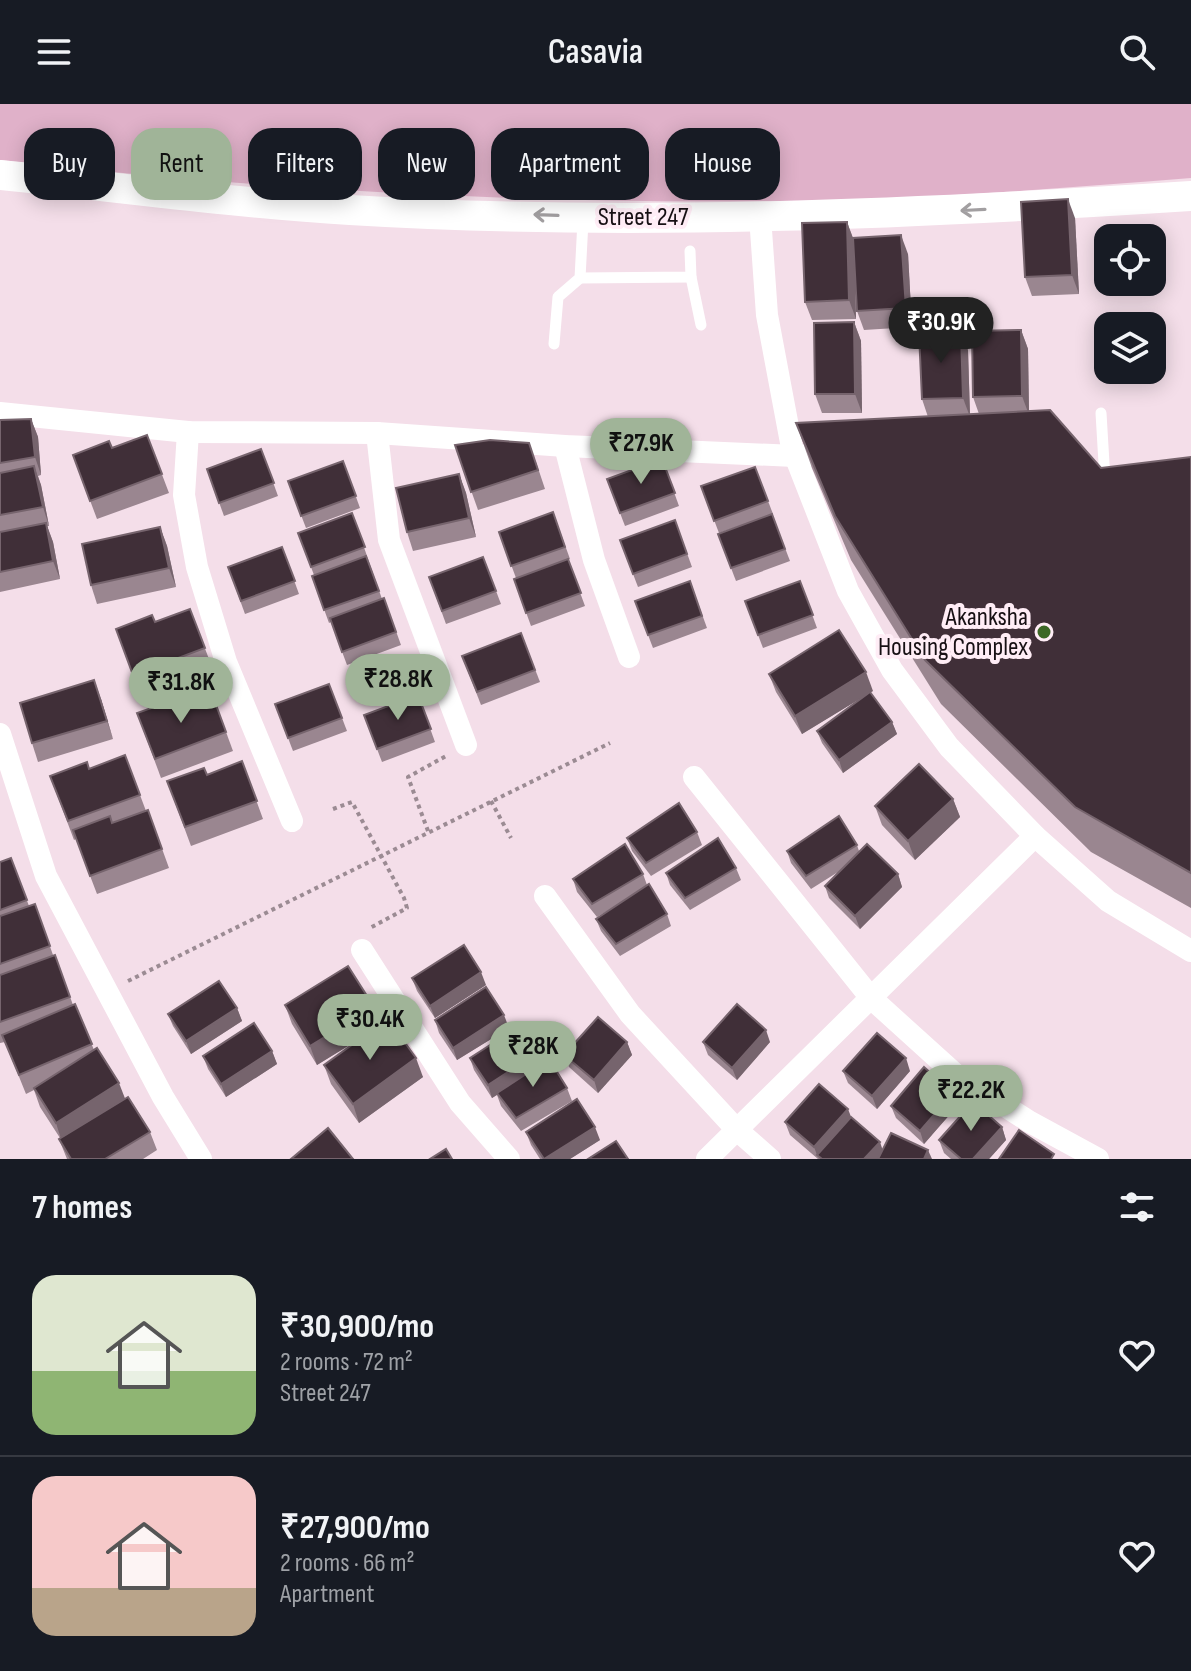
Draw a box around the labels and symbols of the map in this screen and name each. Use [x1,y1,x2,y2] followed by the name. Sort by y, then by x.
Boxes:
[598,202,689,233] street label: Street 247
[961,203,987,218] one-way arrow
[533,208,560,223] one-way arrow
[876,297,1006,365] pin: ₹30.9K
[576,418,706,486] pin: ₹27.9K
[878,602,1028,663] place label: Akanksha Housing Complex
[1035,623,1053,641] marker: Akanksha Housing Complex
[333,654,463,722] pin: ₹28.8K
[116,657,246,725] pin: ₹31.8K
[305,994,435,1062] pin: ₹30.4K
[486,1021,580,1089] pin: ₹28K
[906,1065,1036,1133] pin: ₹22.2K

